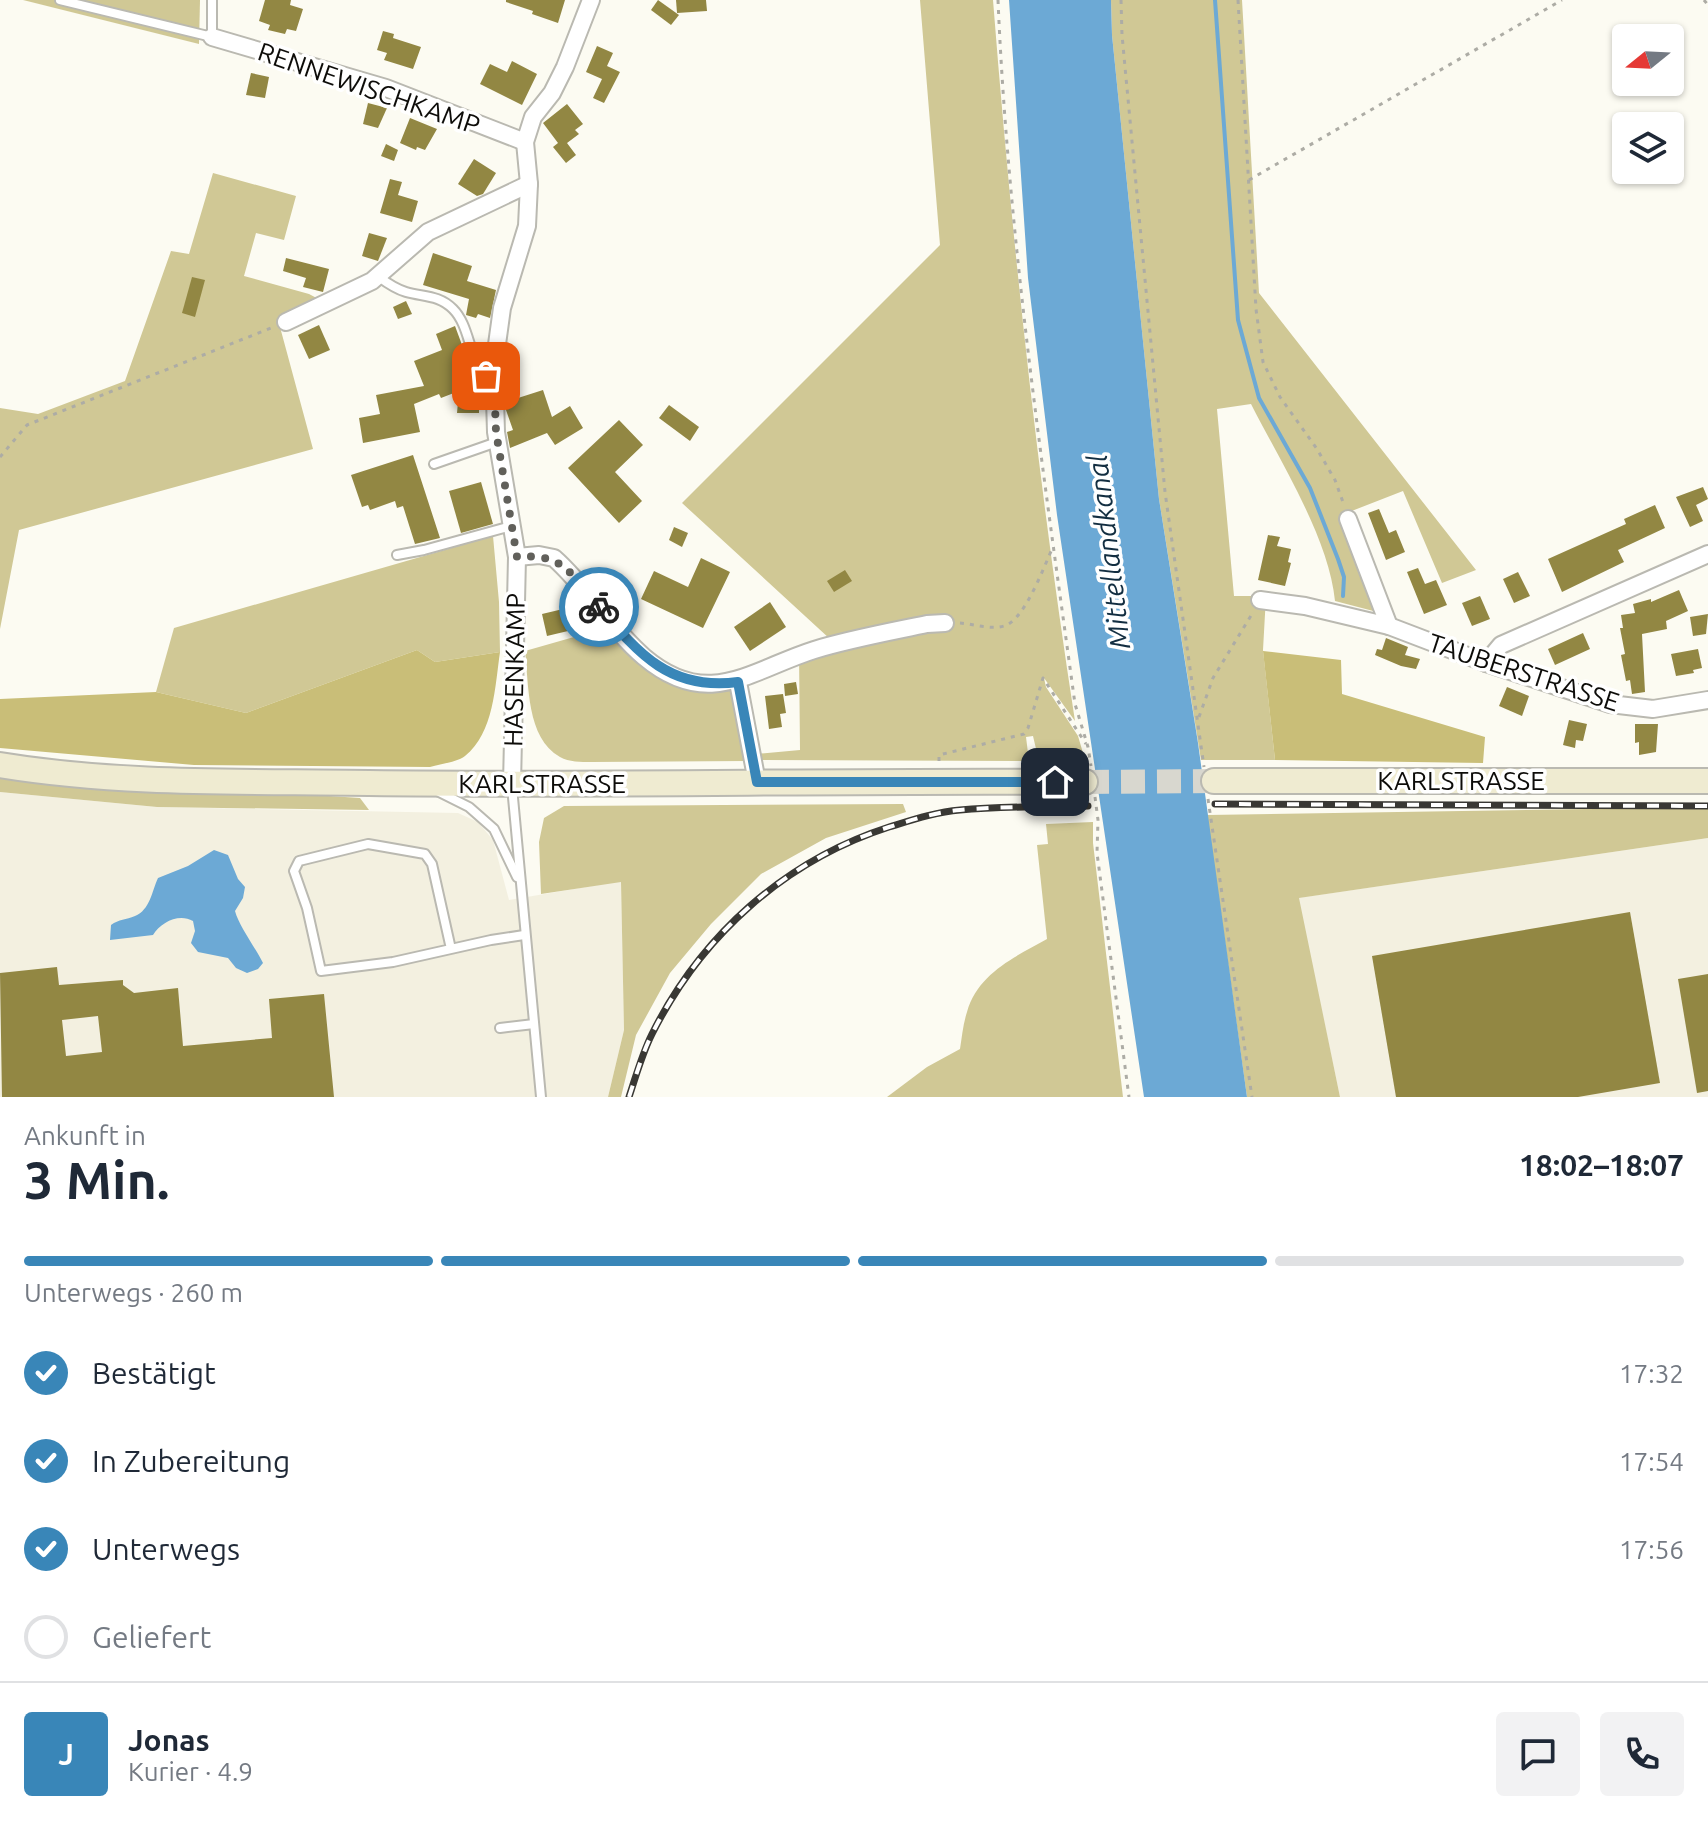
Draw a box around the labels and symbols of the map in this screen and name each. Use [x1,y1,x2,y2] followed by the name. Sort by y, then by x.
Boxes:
[1612,24,1684,96] north arrow
[254,36,484,140] street label: RENNEWISCHKAMP
[452,342,520,410] pin
[1081,453,1135,651] water label: Mittellandkanal
[559,567,639,647] courier
[498,593,530,747] street label: HASENKAMP
[1425,627,1623,717] street label: TAUBERSTRASSE
[1021,748,1089,816] pin
[1377,766,1545,795] street label: KARLSTRASSE
[458,769,626,798] street label: KARLSTRASSE

